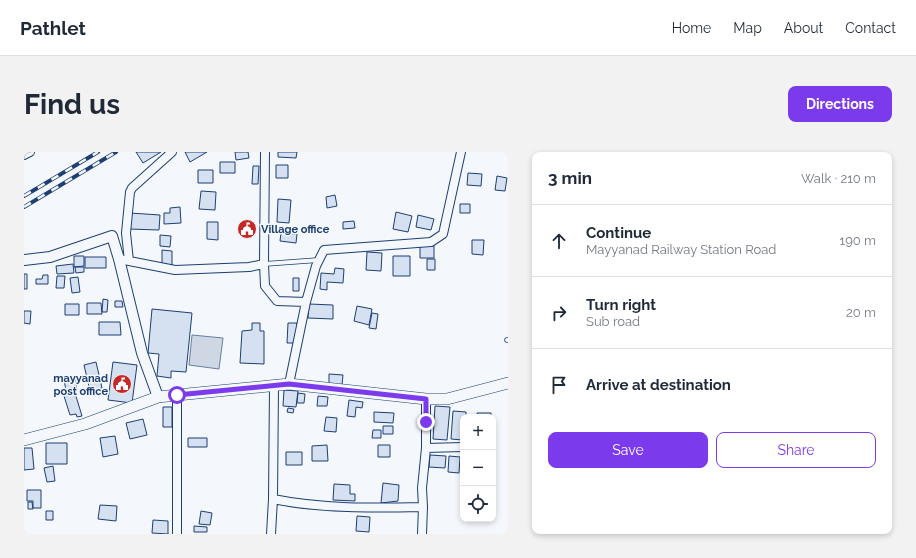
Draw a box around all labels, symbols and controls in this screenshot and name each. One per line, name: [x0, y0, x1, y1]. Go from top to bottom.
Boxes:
text: Pathlet: [20, 17, 86, 39]
text: Home: [672, 20, 711, 36]
text: Map: [733, 20, 762, 36]
text: About: [784, 20, 823, 36]
text: Contact: [845, 20, 896, 36]
button: Directions: [788, 86, 892, 122]
text: Find us: [24, 88, 120, 121]
text: 3 min: [548, 168, 592, 188]
text: Walk · 210 m: [801, 171, 876, 186]
public building icon: Village office: [236, 218, 258, 240]
place label: Village office: [261, 223, 330, 236]
text: Continue: [586, 224, 651, 242]
icon: ahead: [548, 230, 570, 252]
text: 190 m: [840, 233, 876, 248]
text: Mayyanad Railway Station Road: [586, 242, 776, 257]
text: Turn right: [586, 296, 656, 314]
icon: right: [548, 302, 570, 324]
text: 20 m: [846, 305, 876, 320]
text: Sub road: [586, 314, 640, 329]
place label: mayyanad post office: [53, 372, 108, 398]
public building icon: mayyanad post office: [111, 373, 133, 395]
icon: arrive: [548, 374, 570, 396]
text: Arrive at destination: [586, 376, 731, 394]
route start: [168, 386, 186, 404]
route end: [417, 413, 435, 431]
map controls: [460, 414, 496, 522]
button: +: [460, 414, 496, 450]
button: Save: [548, 432, 708, 468]
button: Share: [716, 432, 876, 468]
button: −: [460, 450, 496, 486]
button: locate: [460, 486, 496, 522]

